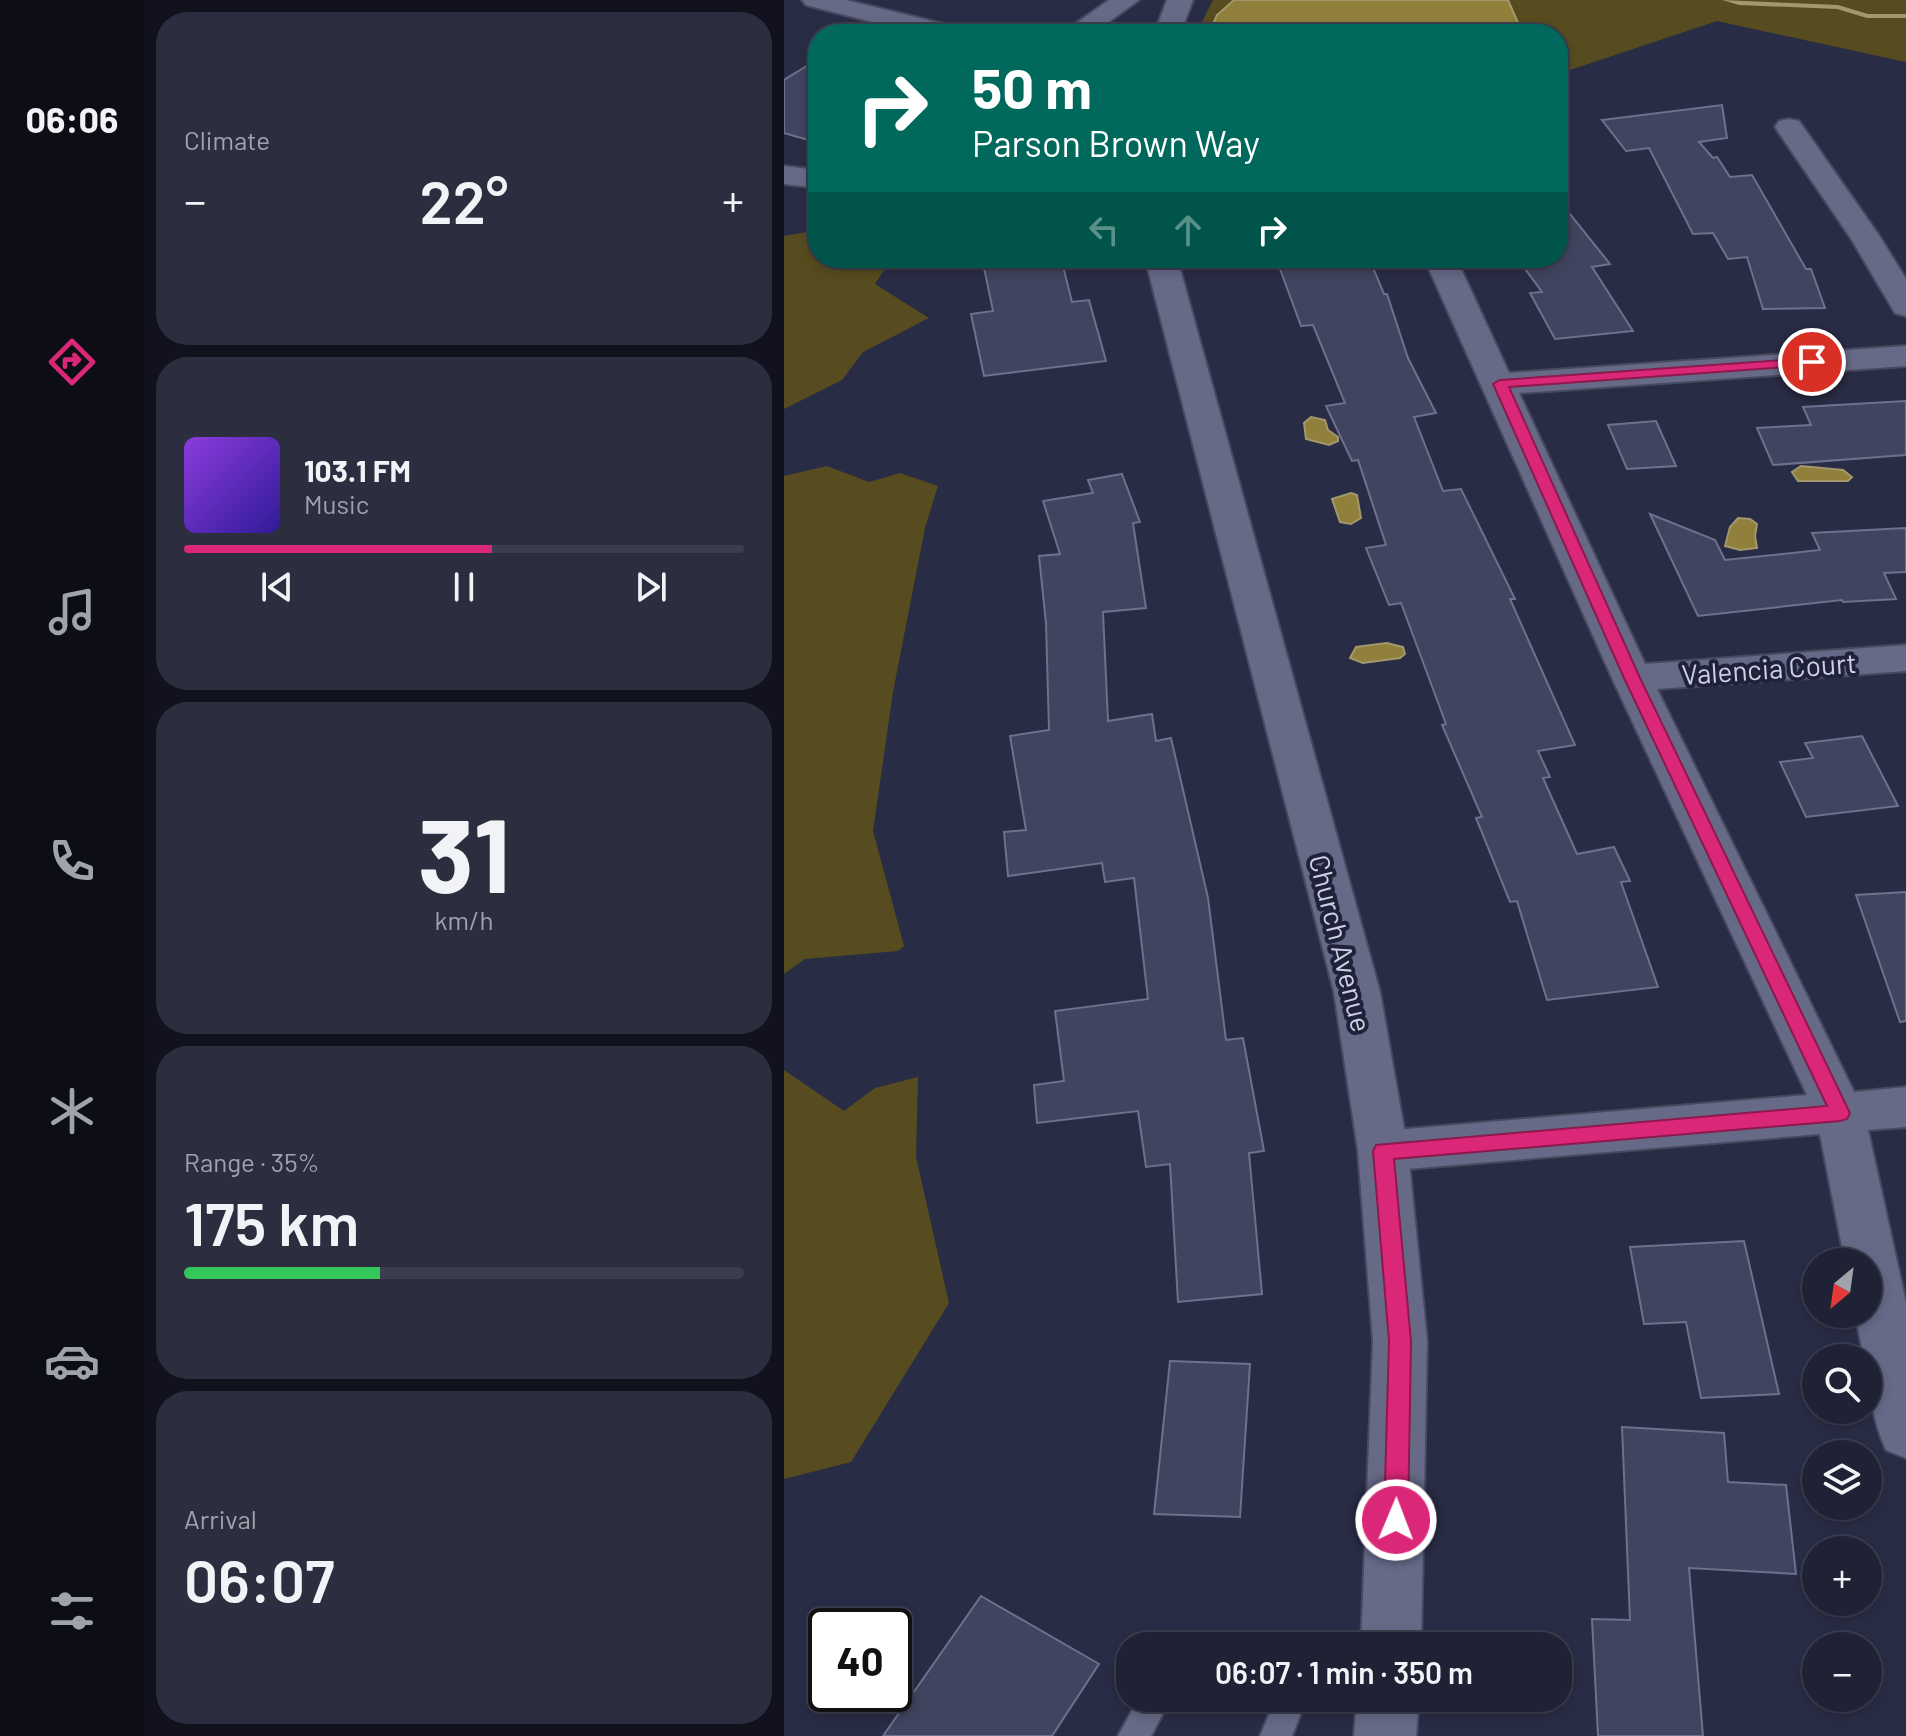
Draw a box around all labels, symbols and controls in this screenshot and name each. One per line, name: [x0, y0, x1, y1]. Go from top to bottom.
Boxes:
text: 50 m: [972, 53, 1092, 120]
icon: right: [840, 56, 944, 160]
text: 06:06: [26, 97, 118, 140]
text: Parson Brown Way: [972, 121, 1260, 164]
text: Climate: [184, 124, 270, 155]
text: 22°: [420, 164, 508, 236]
text: −: [184, 173, 206, 226]
text: +: [722, 173, 744, 226]
icon: left: [1082, 208, 1126, 252]
icon: ahead: [1166, 208, 1210, 252]
icon: right: [1250, 208, 1294, 252]
pin: [1778, 328, 1846, 396]
icon: directions: [44, 334, 100, 390]
icon: arrive: [1790, 340, 1834, 384]
text: 103.1 FM: [304, 452, 411, 488]
text: Music: [304, 488, 369, 519]
icon: previous: [255, 565, 299, 609]
icon: pause: [442, 565, 486, 609]
icon: next: [629, 565, 673, 609]
icon: music: [44, 584, 100, 640]
street label: Valencia Court: [1680, 645, 1858, 691]
text: 31: [418, 789, 510, 914]
icon: phone: [44, 833, 100, 889]
street label: Church Avenue: [1303, 851, 1379, 1035]
text: km/h: [435, 904, 493, 935]
icon: climate: [44, 1083, 100, 1139]
text: Range · 35%: [184, 1146, 320, 1177]
text: 175 km: [184, 1186, 359, 1258]
north arrow: [1802, 1248, 1882, 1328]
map controls: [1802, 1248, 1882, 1712]
icon: car: [44, 1333, 100, 1389]
button: search: [1802, 1344, 1882, 1424]
button: layers: [1802, 1440, 1882, 1520]
position arrow: [1354, 1478, 1438, 1562]
text: Arrival: [184, 1503, 257, 1534]
button: +: [1802, 1536, 1882, 1616]
text: 06:07: [184, 1543, 334, 1615]
icon: filters: [44, 1583, 100, 1639]
speed limit sign: 40: [808, 1608, 912, 1712]
button: −: [1802, 1632, 1882, 1712]
text: 06:07 · 1 min · 350 m: [1215, 1654, 1473, 1690]

